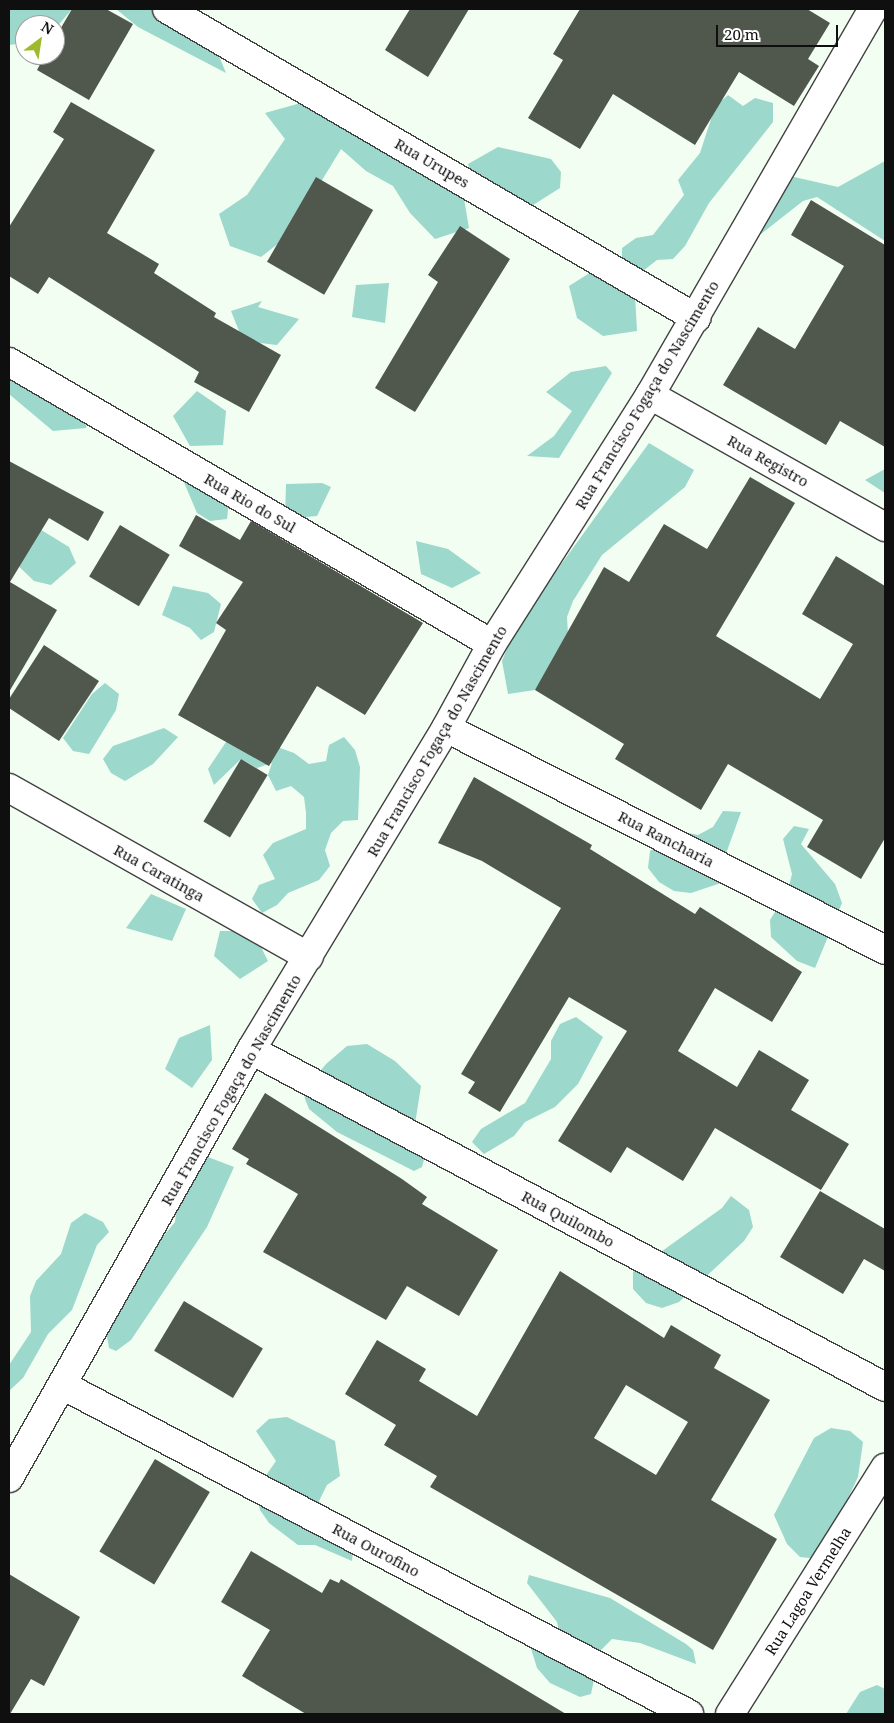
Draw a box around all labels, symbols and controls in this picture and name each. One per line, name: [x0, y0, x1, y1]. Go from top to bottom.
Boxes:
north arrow: [15, 15, 65, 65]
scale bar: [719, 15, 842, 47]
text: N: [38, 17, 57, 39]
text: 20 m: [724, 24, 759, 44]
street label: Rua Urupes: [392, 134, 472, 192]
street label: Rua Francisco Fogaça do Nascimento: [571, 277, 723, 513]
street label: Rua Registro: [724, 431, 812, 491]
street label: Rua Rio do Sul: [201, 469, 299, 537]
street label: Rua Francisco Fogaça do Nascimento: [363, 622, 511, 860]
street label: Rua Rancharia: [615, 807, 717, 871]
street label: Rua Caratinga: [111, 841, 207, 905]
street label: Rua Francisco Fogaça do Nascimento: [157, 971, 305, 1209]
street label: Rua Quilombo: [519, 1187, 617, 1251]
street label: Rua Ourofino: [329, 1519, 423, 1581]
street label: Rua Lagoa Vermelha: [761, 1524, 855, 1658]

